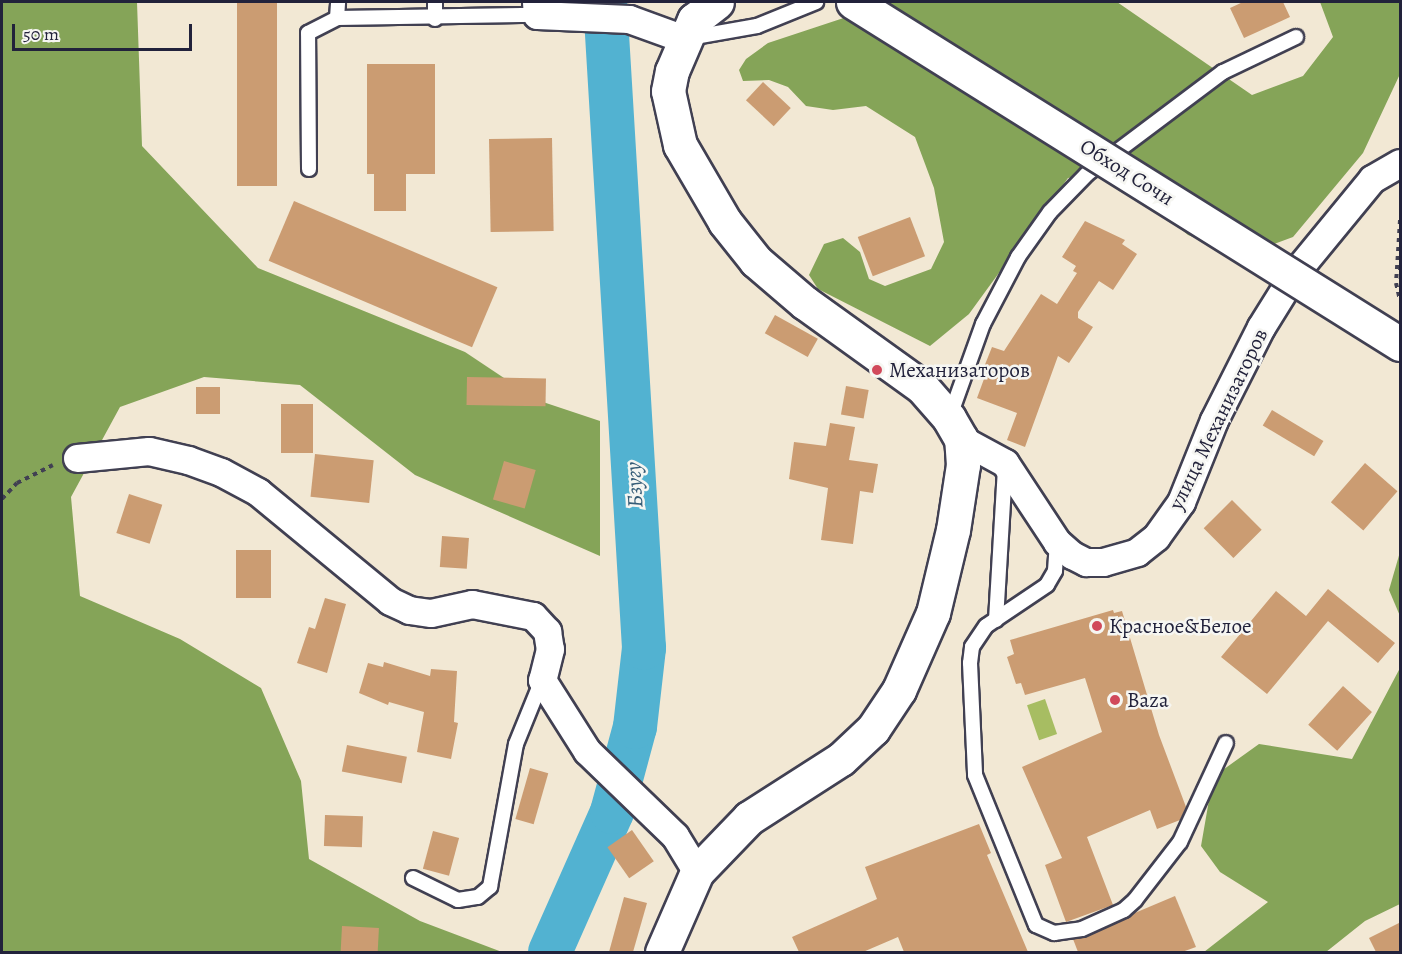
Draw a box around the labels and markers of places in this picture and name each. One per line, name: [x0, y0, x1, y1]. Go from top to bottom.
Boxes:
place label: Механизаторов: [889, 357, 1030, 383]
marker: Механизаторов: [870, 363, 884, 377]
place label: Красное&Белое: [1109, 613, 1252, 639]
marker: Красное&Белое: [1090, 619, 1104, 633]
place label: Baza: [1127, 687, 1169, 713]
marker: Baza: [1108, 693, 1122, 707]

